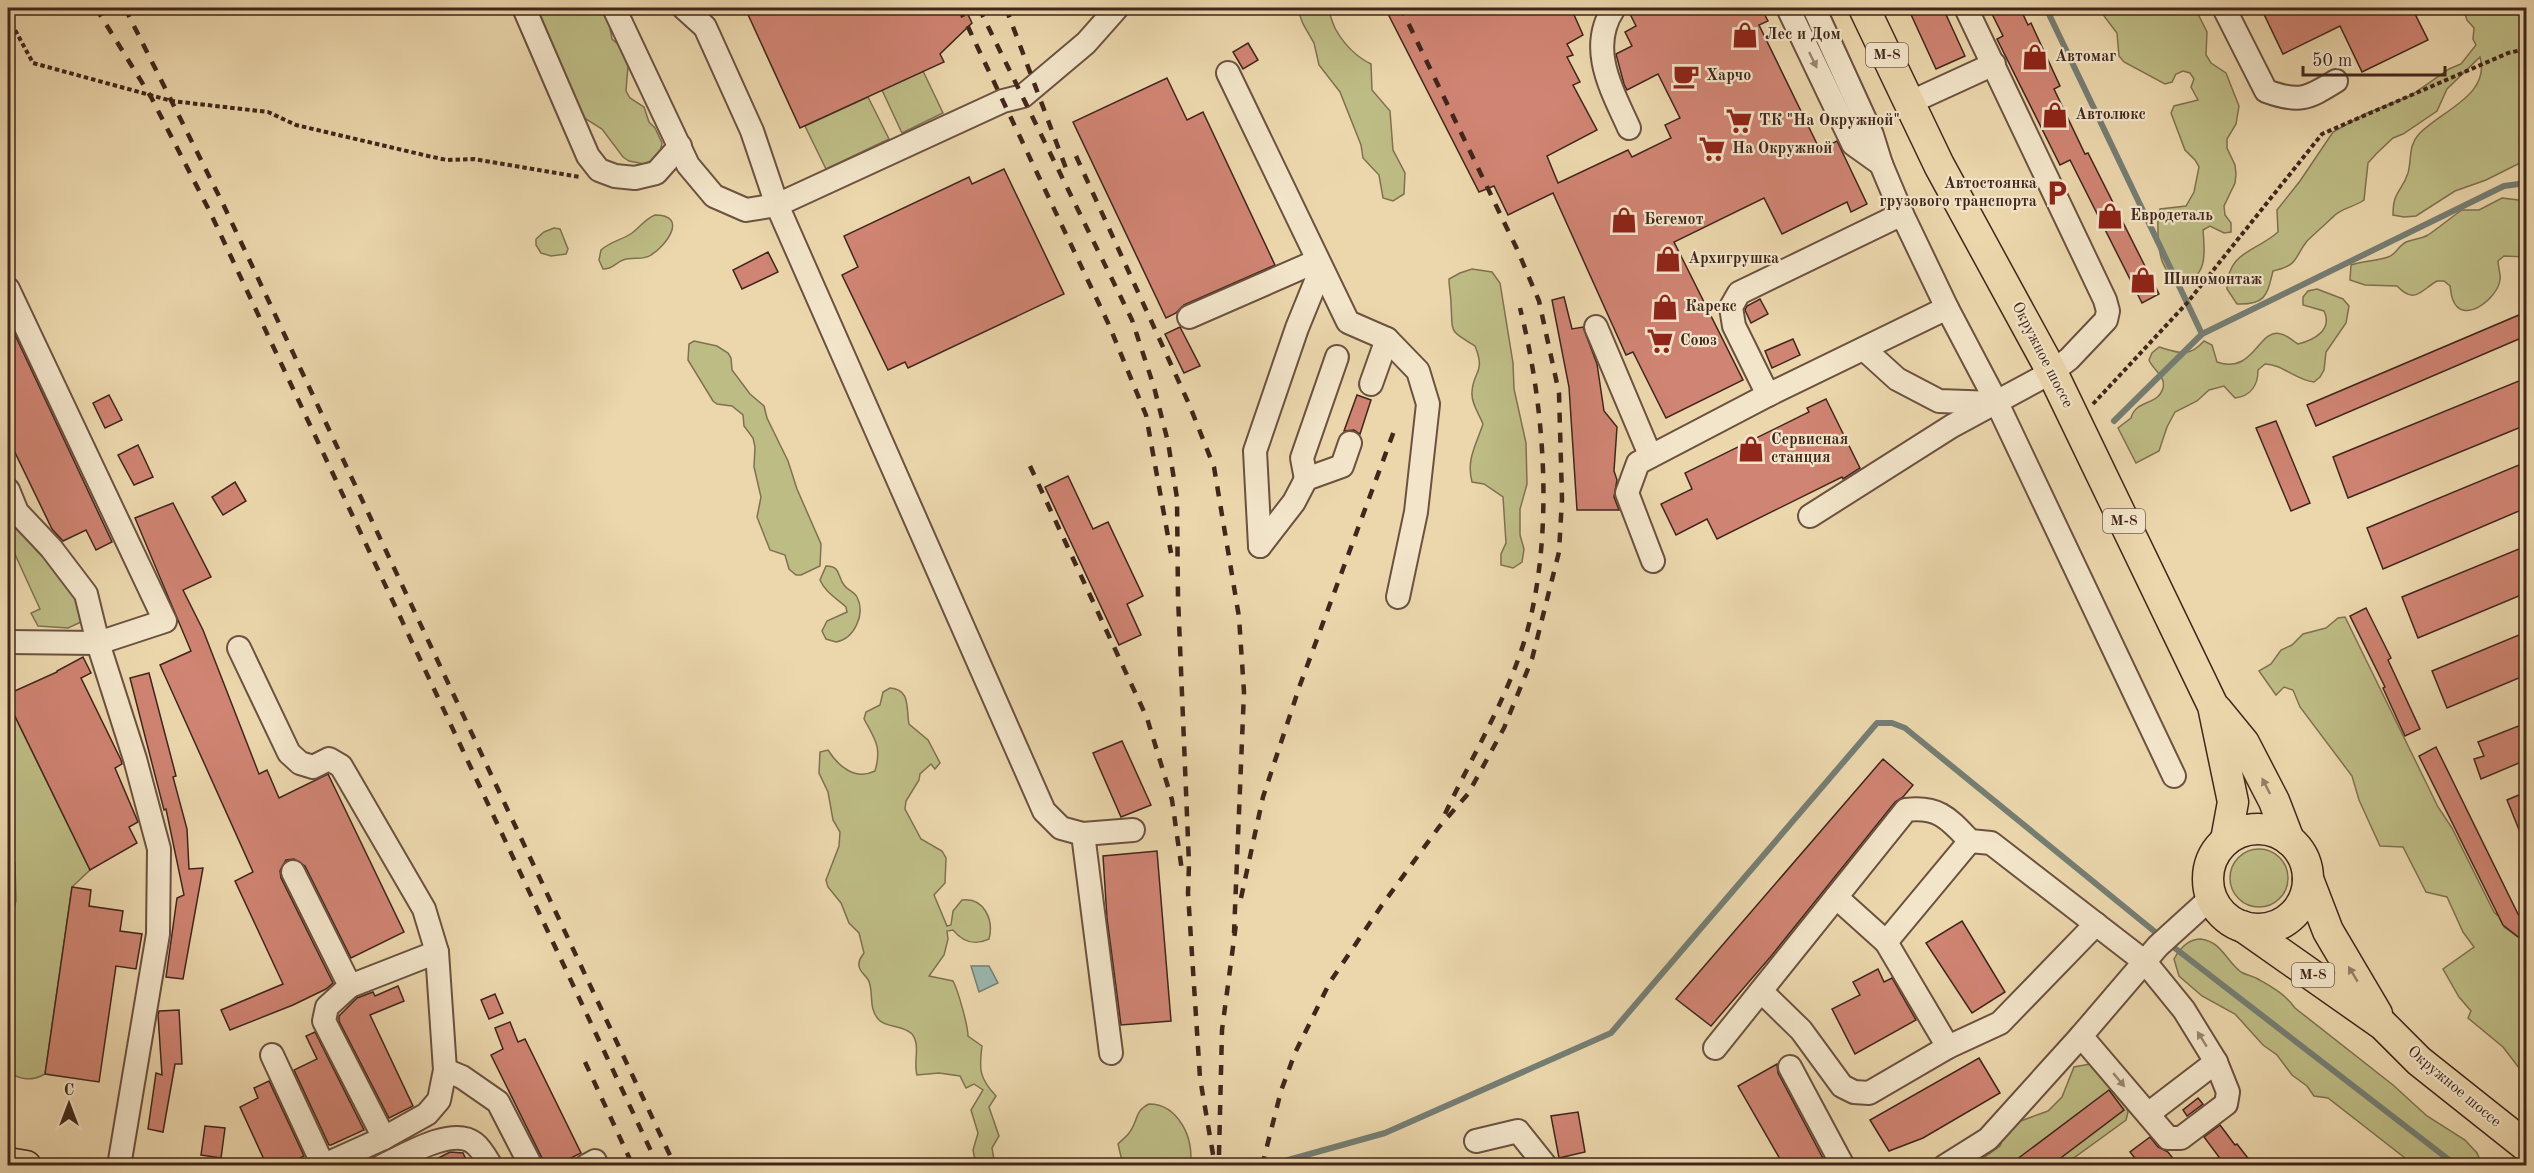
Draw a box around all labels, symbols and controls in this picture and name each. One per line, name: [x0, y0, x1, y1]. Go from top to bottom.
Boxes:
shop icon: Лес и Дом: [1730, 20, 1760, 50]
place label: Лес и Дом: [1765, 27, 1841, 43]
scale bar: [2303, 39, 2446, 77]
shop icon: Автомаг: [2020, 42, 2050, 72]
road number: М-8: [1866, 43, 1908, 67]
place label: Автомаг: [2055, 49, 2116, 65]
one-way arrow: [1808, 52, 1817, 69]
text: 50 m: [2312, 52, 2352, 70]
cafe icon: Харчо: [1671, 61, 1701, 91]
place label: Харчо: [1706, 68, 1751, 84]
shop icon: Автолюкс: [2040, 100, 2070, 130]
supermarket icon: ТК "На Окружной": [1724, 106, 1754, 136]
place label: Автолюкс: [2075, 107, 2146, 123]
place label: ТК "На Окружной": [1759, 113, 1900, 129]
supermarket icon: На Окружной: [1697, 134, 1727, 164]
place label: На Окружной: [1732, 141, 1832, 157]
place label: Автостоянка грузового транспорта: [1880, 176, 2037, 210]
parking icon: Автостоянка грузового транспорта: [2042, 178, 2072, 208]
shop icon: Евродеталь: [2095, 201, 2125, 231]
shop icon: Бегемот: [1609, 205, 1639, 235]
place label: Евродеталь: [2130, 208, 2213, 224]
place label: Бегемот: [1644, 212, 1704, 228]
shop icon: Архигрушка: [1653, 244, 1683, 274]
place label: Архигрушка: [1688, 251, 1779, 267]
shop icon: Шиномонтаж: [2128, 265, 2158, 295]
place label: Шиномонтаж: [2163, 272, 2263, 288]
shop icon: Карекс: [1650, 292, 1680, 322]
place label: Карекс: [1685, 299, 1737, 315]
street label: Окружное шоссе: [2008, 299, 2076, 411]
supermarket icon: Союз: [1645, 326, 1675, 356]
place label: Союз: [1680, 333, 1717, 349]
place label: Сервисная станция: [1771, 432, 1848, 466]
shop icon: Сервисная станция: [1736, 434, 1766, 464]
road number: М-8: [2103, 509, 2145, 533]
one-way arrow: [2262, 777, 2272, 795]
road number: М-8: [2292, 963, 2334, 987]
one-way arrow: [2348, 966, 2359, 982]
one-way arrow: [2196, 1031, 2207, 1047]
street label: Окружное шоссе: [2404, 1043, 2504, 1131]
one-way arrow: [2113, 1072, 2126, 1088]
north arrow: [39, 1074, 99, 1134]
text: С: [64, 1083, 74, 1099]

